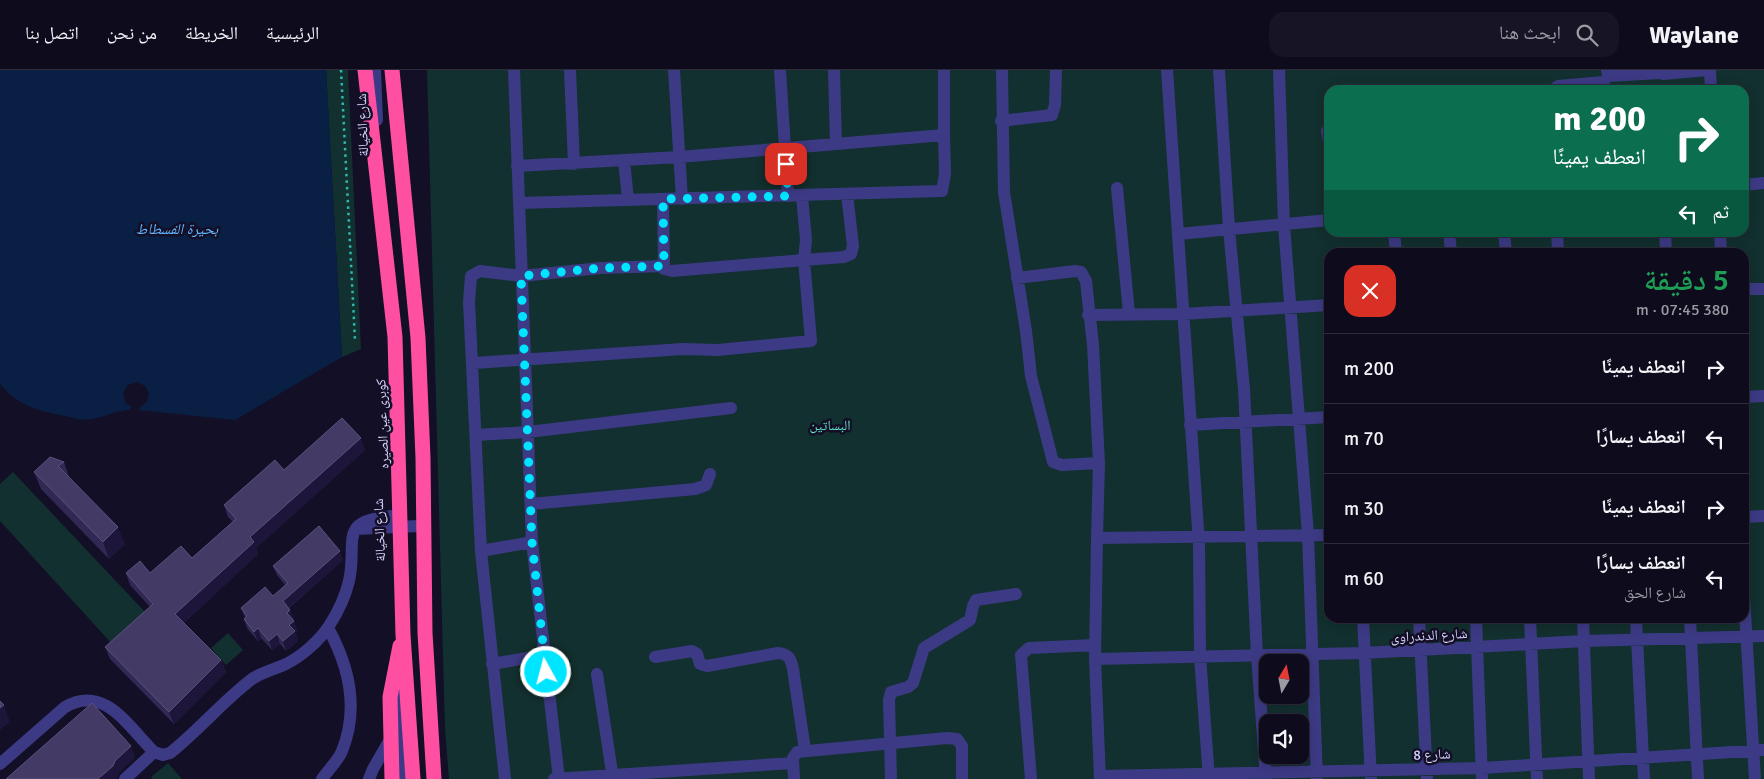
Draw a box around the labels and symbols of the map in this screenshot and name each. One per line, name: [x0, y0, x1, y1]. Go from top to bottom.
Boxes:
street label: شارع الخيالة: [353, 93, 373, 157]
pin: [765, 143, 807, 185]
water label: بحيرة الفسطاط: [136, 220, 219, 238]
street label: كوبرى عين الصيره: [372, 378, 393, 470]
park label: البساتين: [809, 417, 851, 434]
street label: شارع الخيالة: [370, 498, 390, 562]
street label: شارع الدندراوى: [1390, 625, 1468, 647]
position arrow: [519, 645, 571, 697]
north arrow: [1259, 654, 1309, 704]
street label: شارع 8: [1413, 745, 1451, 765]

